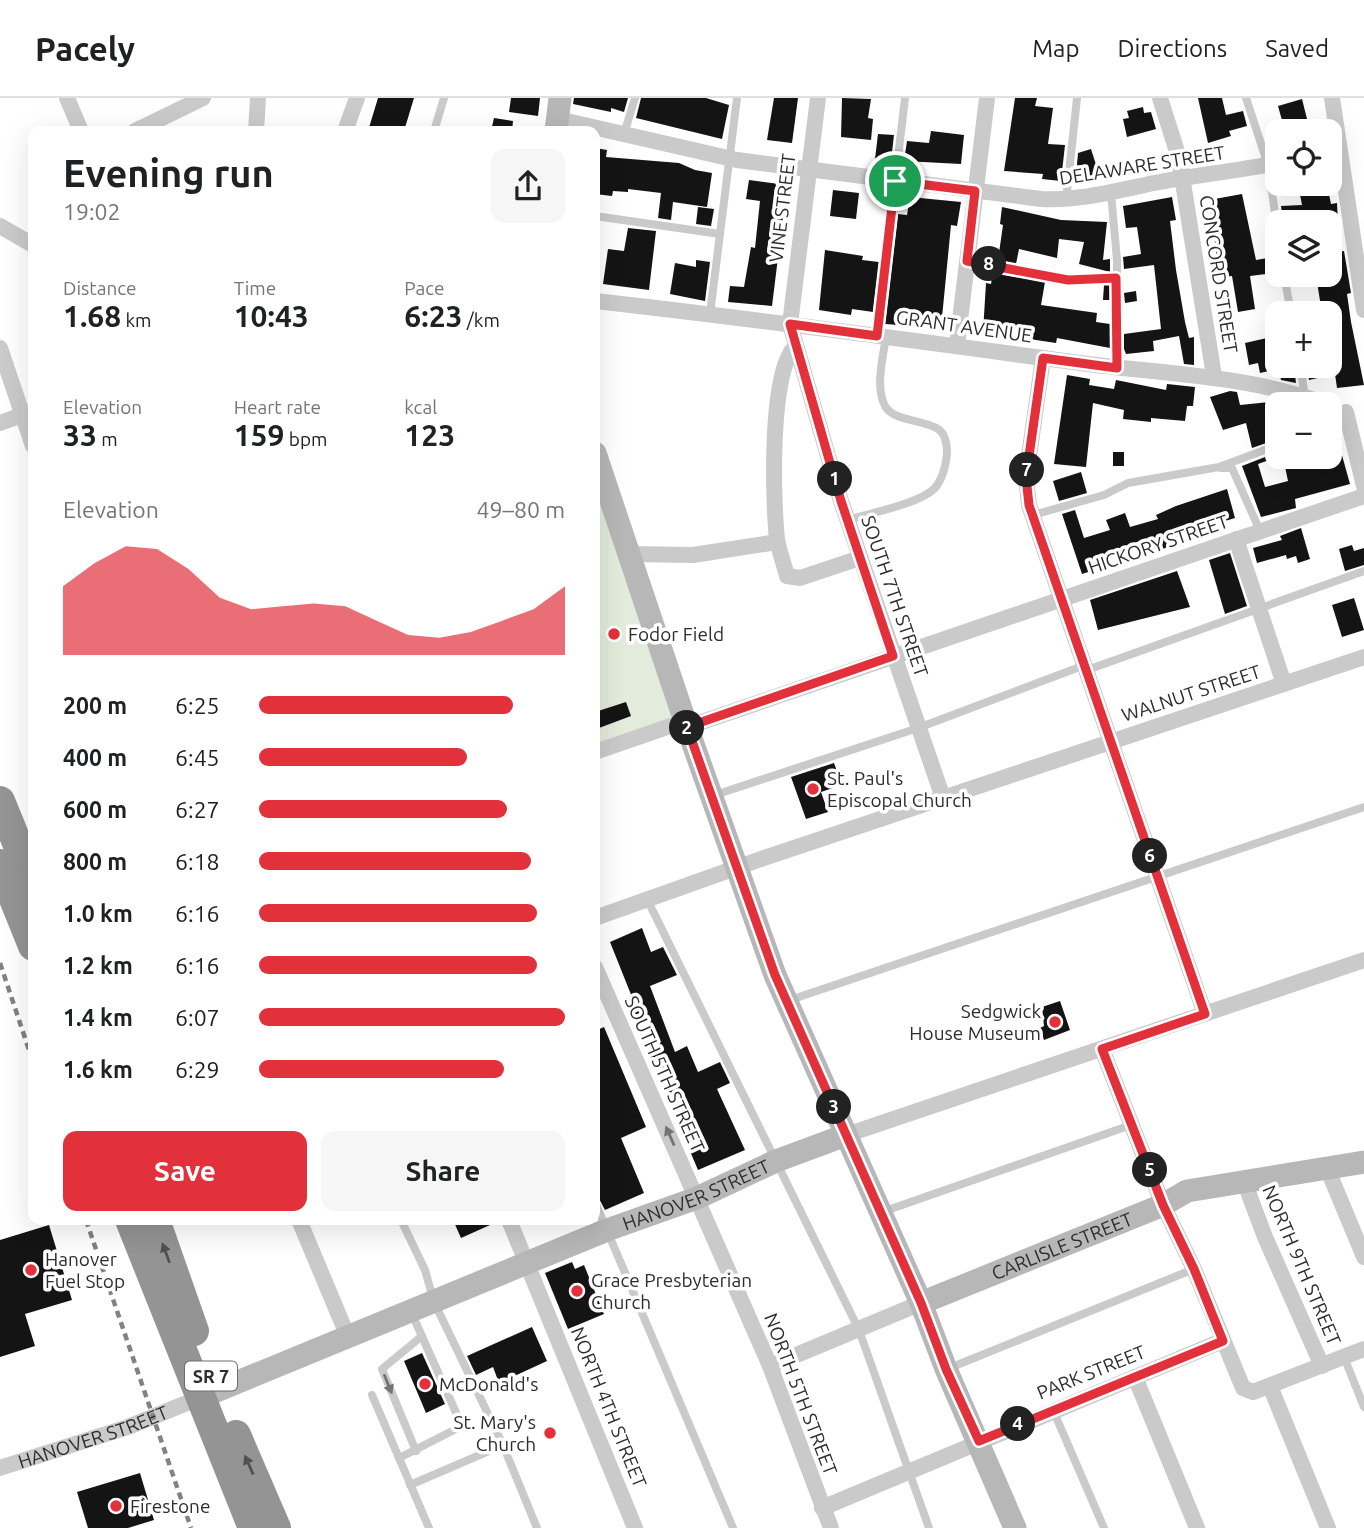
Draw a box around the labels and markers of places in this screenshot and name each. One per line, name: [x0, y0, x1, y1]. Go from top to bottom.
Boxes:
pin: [865, 151, 925, 211]
pin: 8: [972, 246, 1006, 282]
pin: 7: [1010, 452, 1044, 488]
pin: 1: [818, 462, 852, 496]
place label: Fodor Field: [628, 623, 724, 645]
marker: Fodor Field: [606, 626, 622, 642]
pin: 2: [670, 710, 704, 746]
place label: St. Paul's Episcopal Church: [827, 767, 972, 811]
marker: St. Paul's Episcopal Church: [805, 781, 821, 797]
pin: 6: [1132, 838, 1168, 874]
place label: Sedgwick House Museum: [909, 1000, 1041, 1044]
marker: Sedgwick House Museum: [1047, 1014, 1063, 1030]
pin: 3: [816, 1090, 852, 1124]
pin: 5: [1132, 1152, 1168, 1188]
place label: Hanover Fuel Stop: [45, 1248, 125, 1292]
marker: Hanover Fuel Stop: [23, 1262, 39, 1278]
place label: Grace Presbyterian Church: [591, 1269, 752, 1313]
marker: Grace Presbyterian Church: [569, 1283, 585, 1299]
place label: McDonald's: [439, 1373, 538, 1395]
marker: McDonald's: [417, 1376, 433, 1392]
pin: 4: [1000, 1406, 1036, 1442]
place label: St. Mary's Church: [453, 1411, 536, 1455]
marker: St. Mary's Church: [542, 1425, 558, 1441]
place label: Firestone: [130, 1495, 210, 1517]
marker: Firestone: [108, 1498, 124, 1514]

